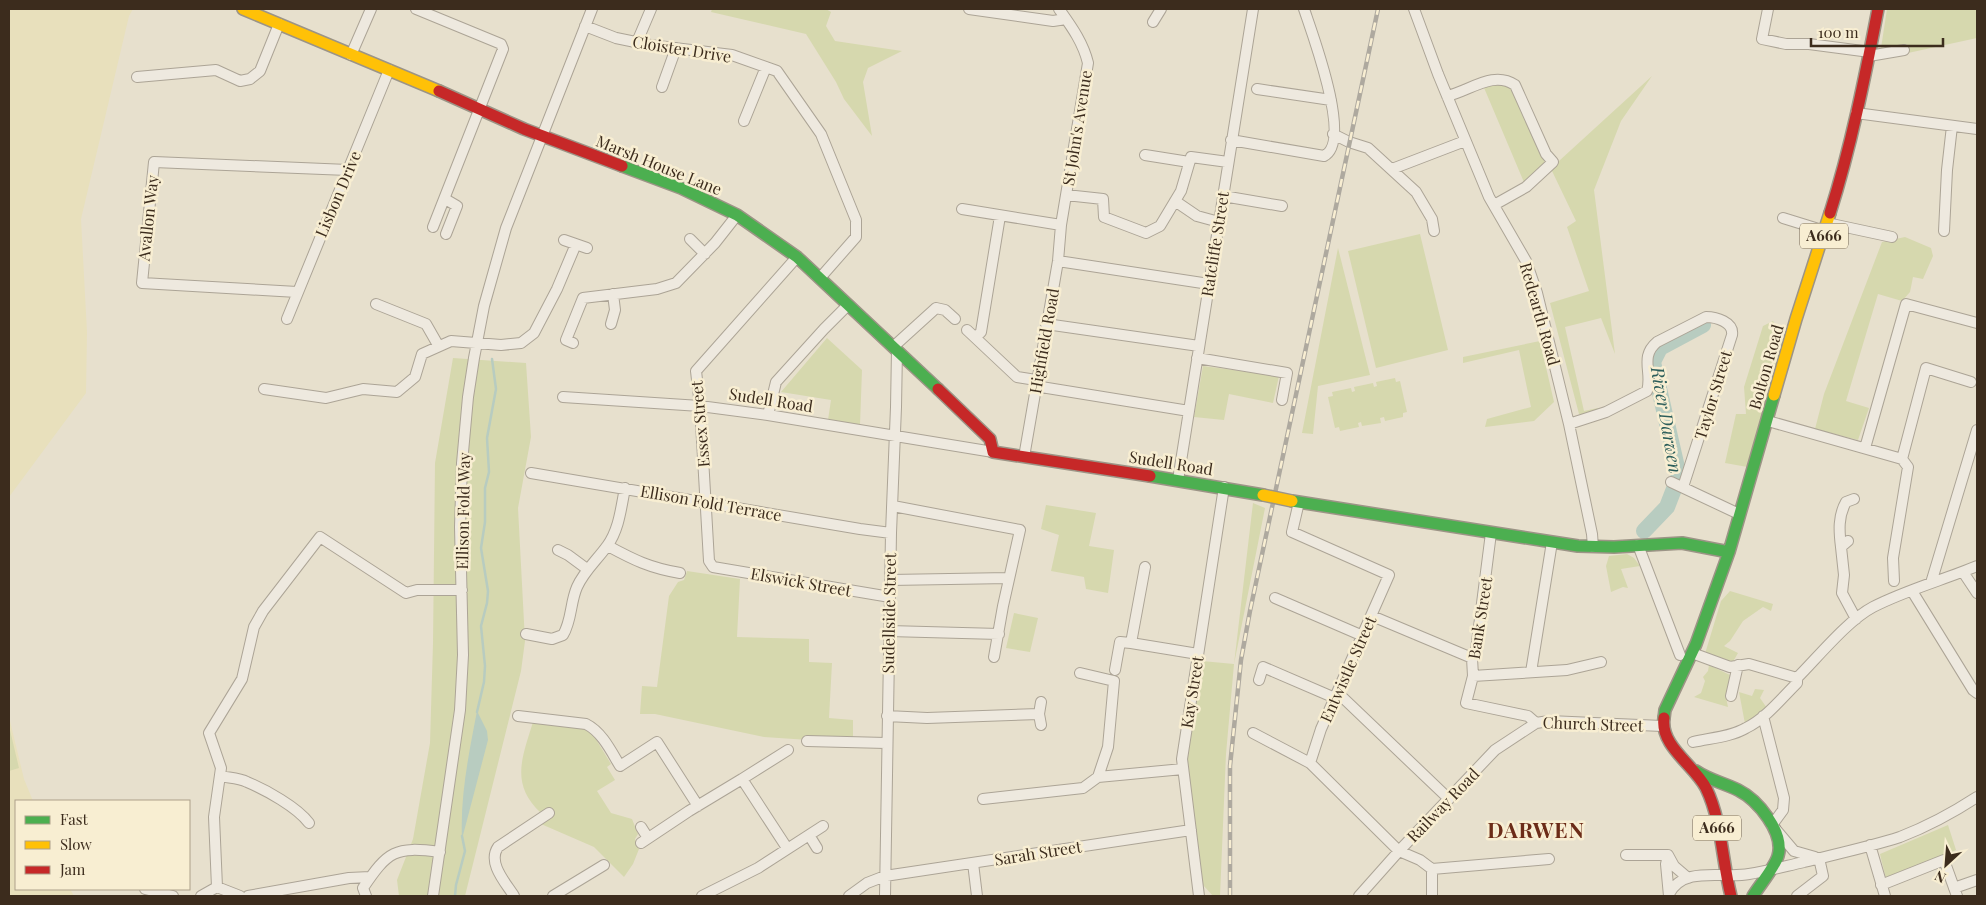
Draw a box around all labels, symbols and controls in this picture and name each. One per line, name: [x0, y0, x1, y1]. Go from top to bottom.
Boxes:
scale bar: [1811, 15, 1944, 47]
text: 100 m: [1818, 22, 1859, 42]
street label: Cloister Drive: [631, 30, 733, 67]
street label: St John's Avenue: [1057, 69, 1096, 187]
street label: Marsh House Lane: [593, 130, 725, 199]
street label: Lisbon Drive: [310, 147, 365, 240]
street label: Avallon Way: [132, 174, 162, 263]
street label: Ratcliffe Street: [1196, 189, 1233, 298]
road number: A666: [1800, 224, 1848, 248]
street label: Redearth Road: [1516, 260, 1565, 368]
street label: Highfield Road: [1024, 287, 1063, 395]
street label: Bolton Road: [1743, 322, 1788, 412]
street label: Taylor Street: [1689, 347, 1736, 442]
water label: River Darwen: [1646, 364, 1688, 475]
street label: Essex Street: [685, 379, 714, 468]
street label: Sudell Road: [728, 382, 815, 417]
street label: Sudell Road: [1128, 445, 1215, 480]
street label: Ellison Fold Way: [451, 452, 474, 570]
street label: Ellison Fold Terrace: [639, 480, 783, 525]
street label: Sudellside Street: [877, 552, 900, 673]
street label: Elswick Street: [749, 562, 853, 601]
street label: Bank Street: [1463, 575, 1496, 661]
street label: Entwistle Street: [1315, 612, 1381, 725]
street label: Kay Street: [1175, 654, 1208, 730]
street label: Church Street: [1542, 711, 1644, 736]
street label: Railway Road: [1402, 763, 1483, 846]
legend: [15, 800, 190, 890]
text: Fast: [60, 809, 89, 829]
district label: DARWEN: [1487, 815, 1585, 843]
road number: A666: [1693, 816, 1741, 840]
text: Slow: [60, 834, 92, 854]
street label: Sarah Street: [993, 835, 1083, 870]
north arrow: [1921, 840, 1971, 890]
text: Jam: [59, 859, 86, 879]
text: N: [1931, 866, 1949, 888]

